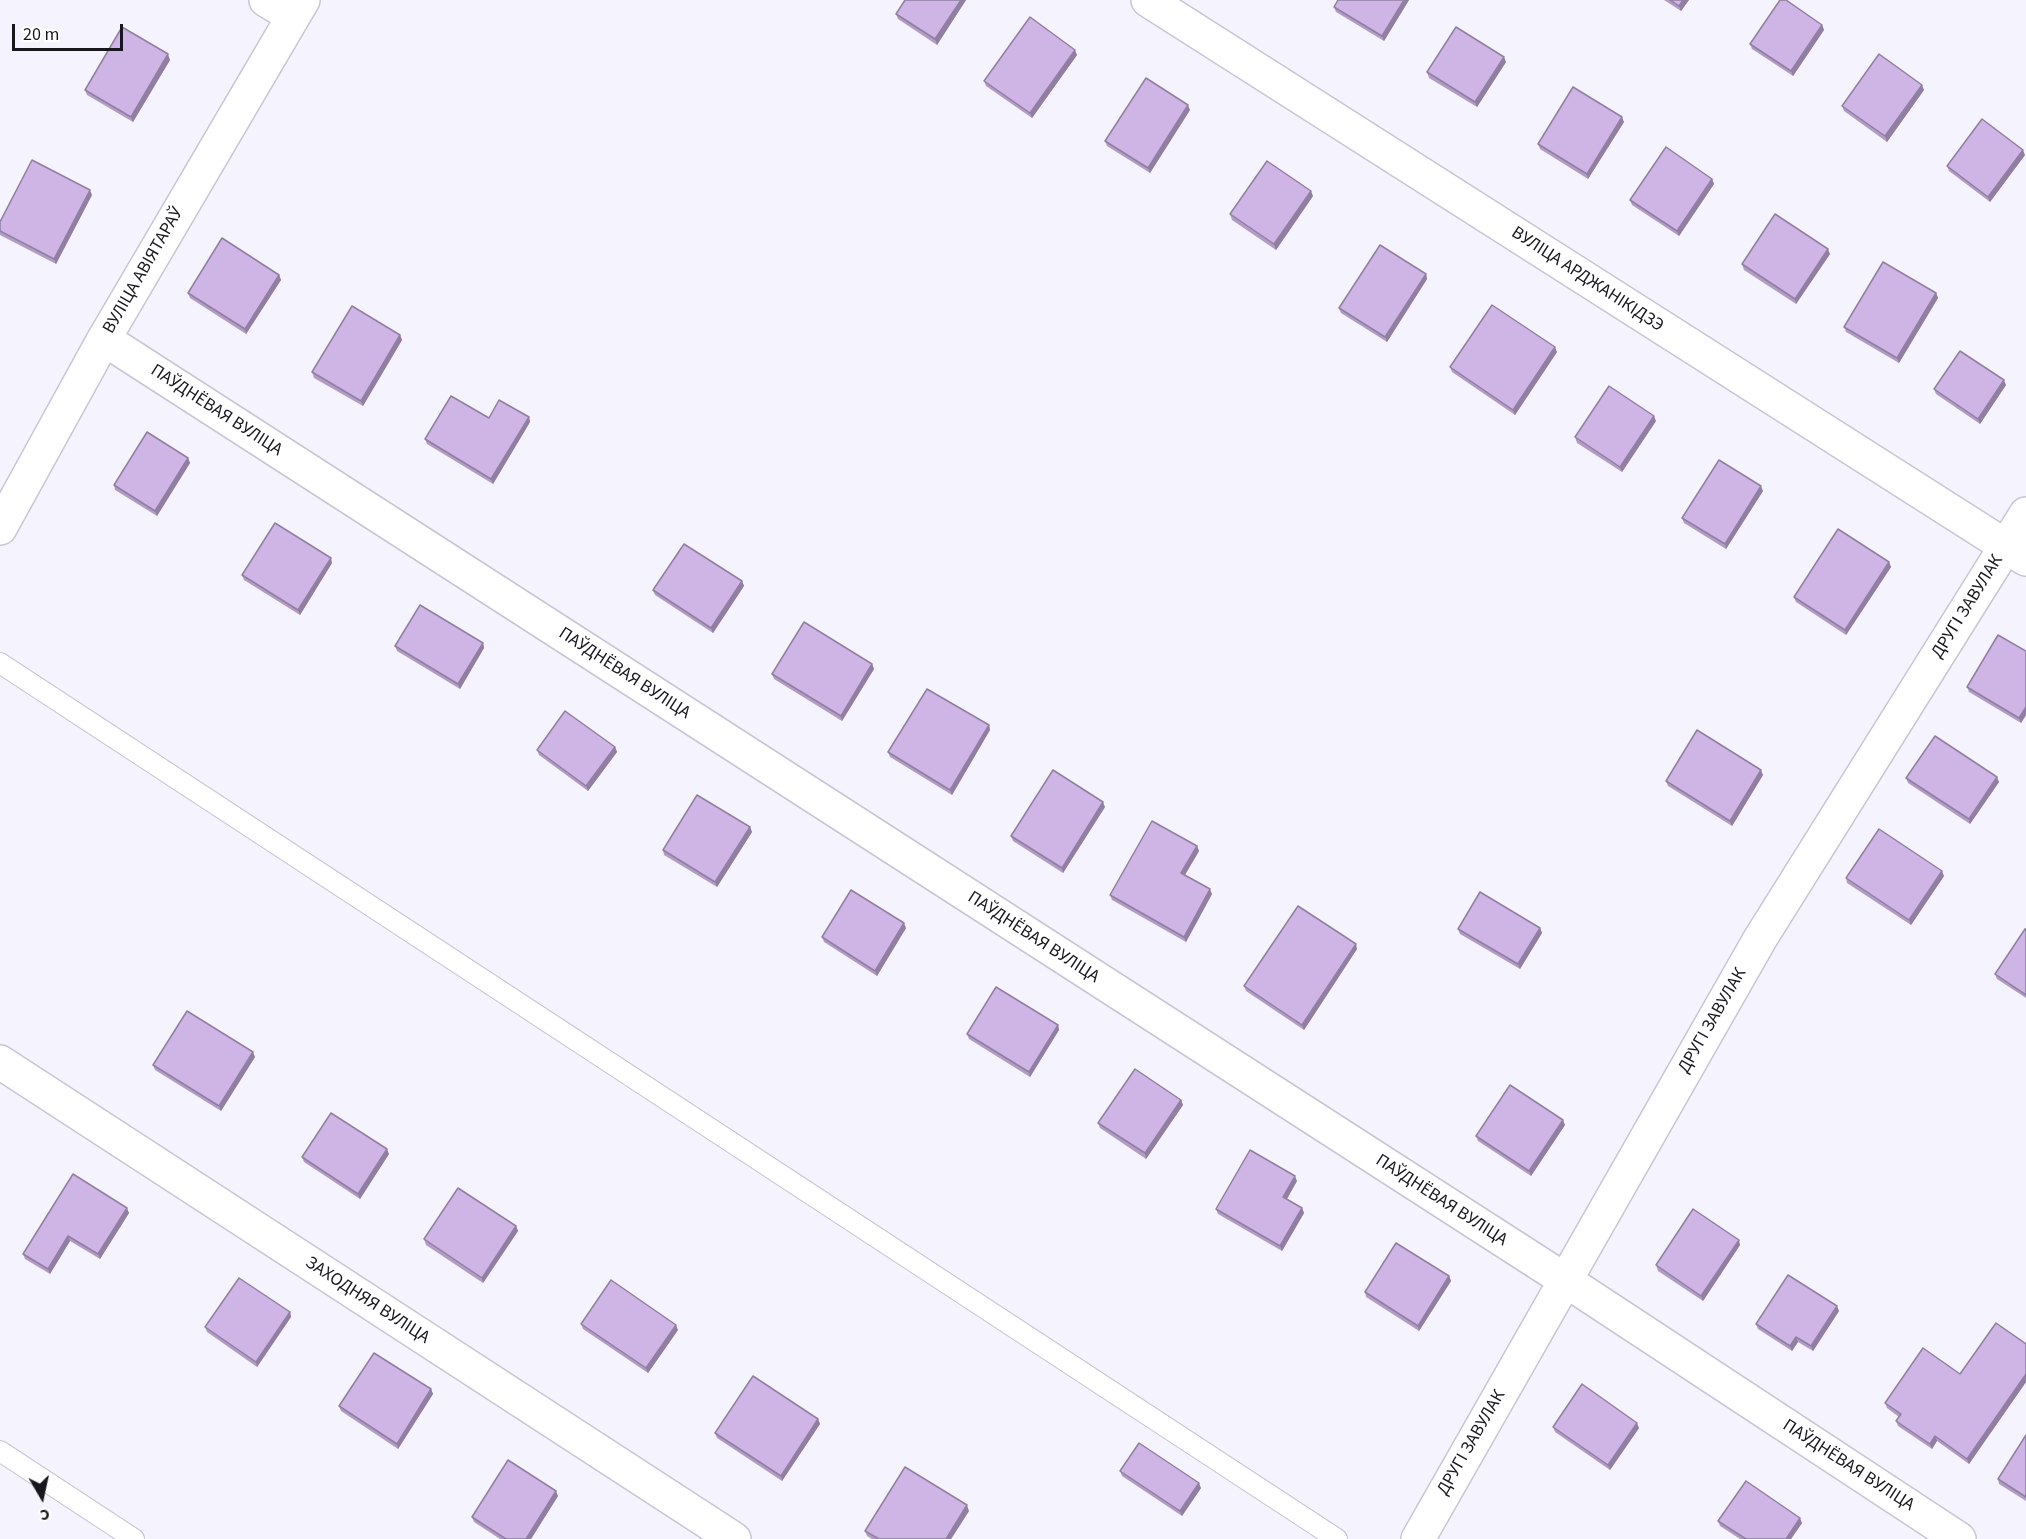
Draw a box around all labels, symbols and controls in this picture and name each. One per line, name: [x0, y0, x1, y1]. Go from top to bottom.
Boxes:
scale bar: [15, 12, 126, 50]
text: 20 m: [23, 22, 59, 47]
street label: ВУЛІЦА АВІЯТАРАЎ: [99, 204, 189, 338]
street label: ВУЛІЦА АРДЖАНІКІДЗЭ: [1507, 223, 1667, 337]
street label: ПАЎДНЁВАЯ ВУЛІЦА: [146, 360, 286, 462]
street label: ДРУГІ ЗАВУЛАК: [1928, 551, 2008, 663]
street label: ПАЎДНЁВАЯ ВУЛІЦА: [554, 623, 694, 725]
street label: ПАЎДНЁВАЯ ВУЛІЦА: [963, 887, 1103, 989]
street label: ДРУГІ ЗАВУЛАК: [1674, 965, 1752, 1077]
street label: ПАЎДНЁВАЯ ВУЛІЦА: [1371, 1150, 1511, 1252]
street label: ЗАХОДНЯЯ ВУЛІЦА: [301, 1253, 433, 1349]
street label: ДРУГІ ЗАВУЛАК: [1433, 1387, 1511, 1499]
street label: ПАЎДНЁВАЯ ВУЛІЦА: [1778, 1415, 1918, 1517]
north arrow: [12, 1467, 72, 1527]
text: С: [38, 1503, 51, 1526]

